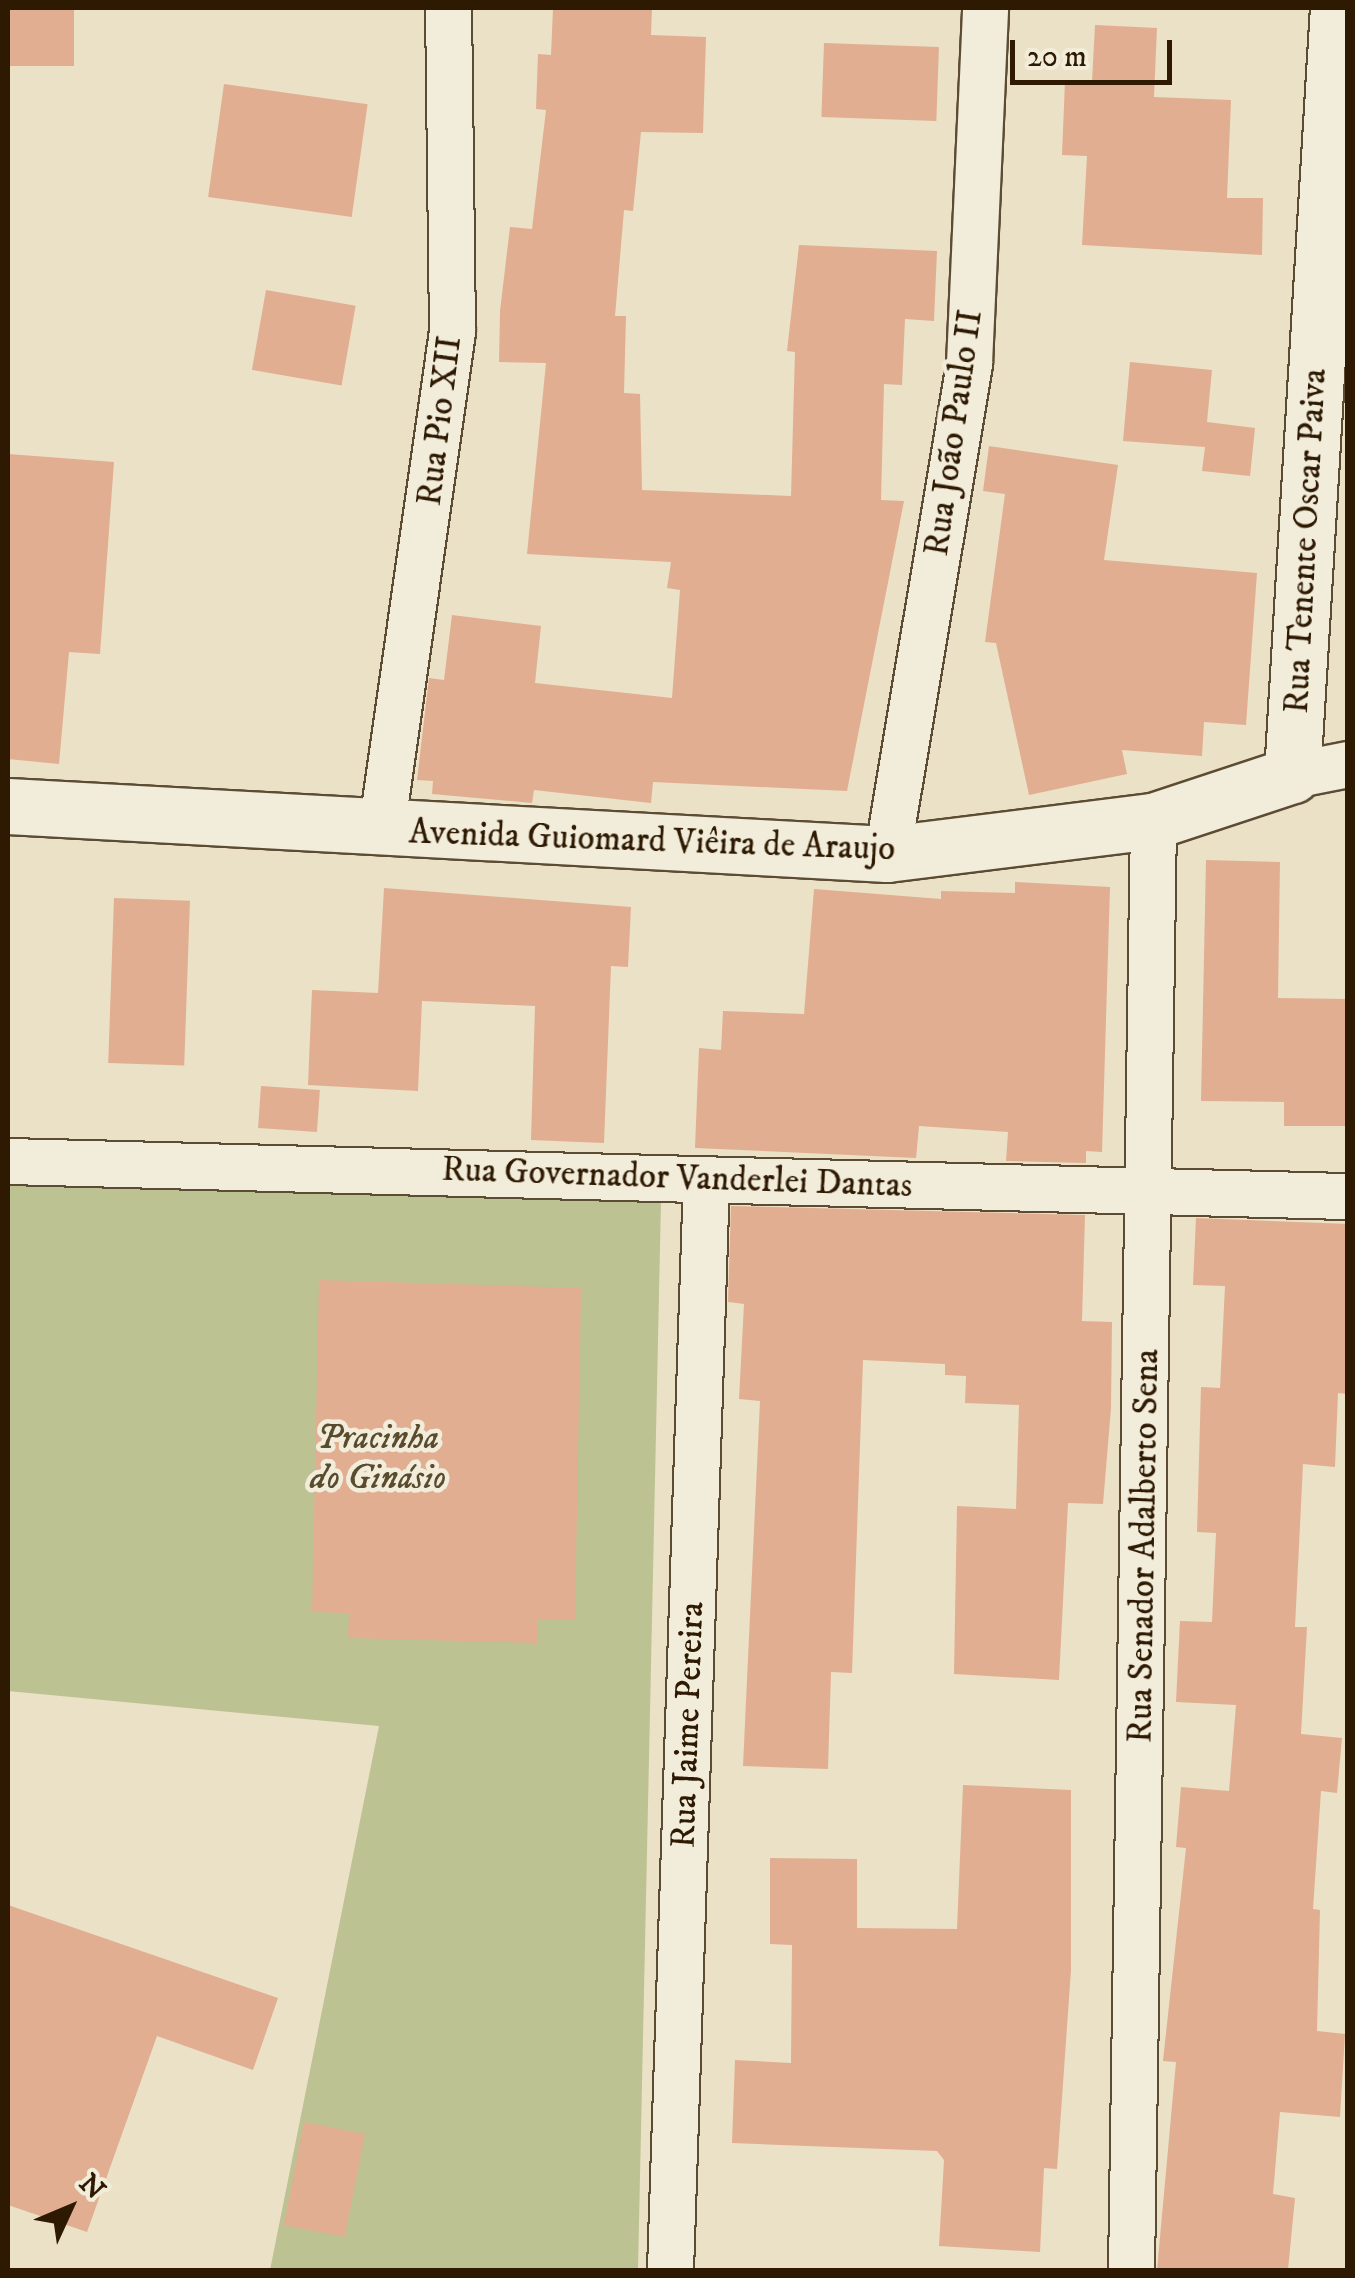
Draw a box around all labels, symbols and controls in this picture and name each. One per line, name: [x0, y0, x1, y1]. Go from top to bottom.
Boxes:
scale bar: [1015, 20, 1178, 82]
text: 20 m: [1027, 39, 1087, 76]
street label: Rua João Paulo II: [916, 307, 992, 559]
street label: Rua Pio XII: [409, 334, 471, 508]
street label: Rua Tenente Oscar Paiva: [1276, 367, 1336, 715]
street label: Avenida Guiomard Viêira de Araujo: [408, 812, 896, 870]
street label: Rua Governador Vanderlei Dantas: [441, 1149, 913, 1207]
street label: Rua Senador Adalberto Sena: [1120, 1349, 1168, 1743]
park label: Pracinha do Ginásio: [310, 1417, 446, 1499]
street label: Rua Jaime Pereira: [663, 1601, 713, 1849]
north arrow: [20, 2158, 120, 2258]
text: N: [71, 2166, 113, 2207]

